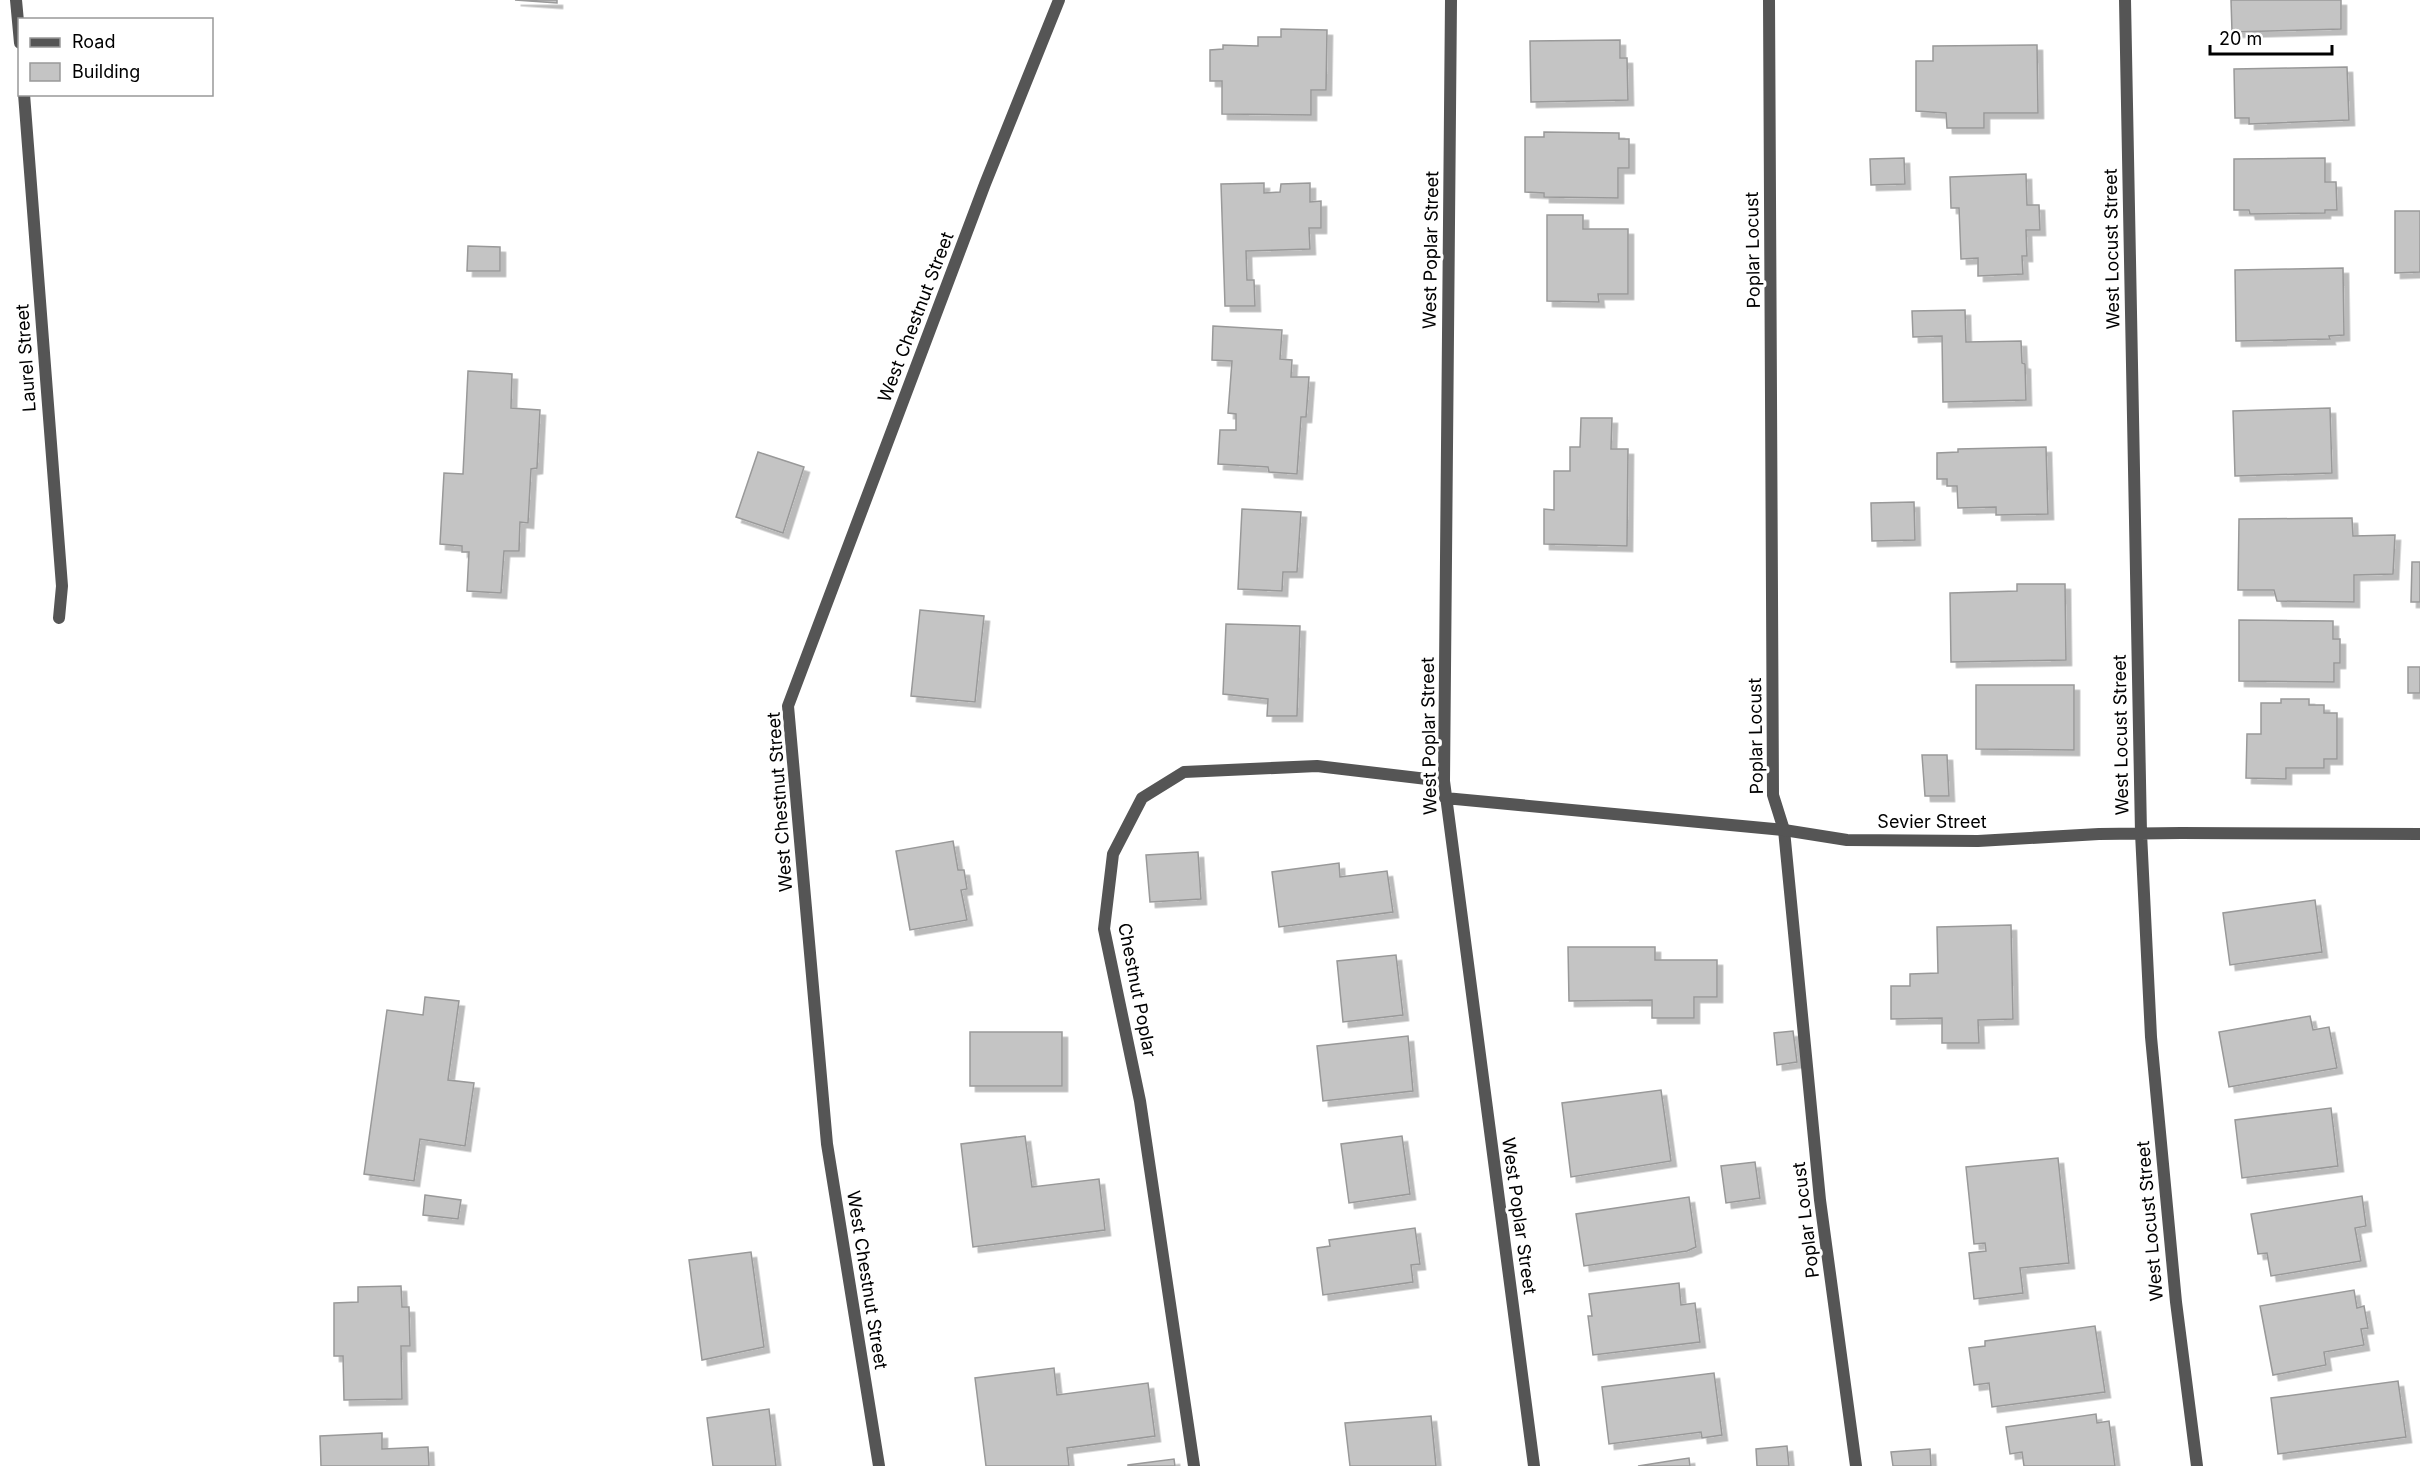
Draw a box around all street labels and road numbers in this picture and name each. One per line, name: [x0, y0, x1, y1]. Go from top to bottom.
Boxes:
street label: West Locust Street: [2100, 168, 2123, 330]
street label: West Poplar Street: [1419, 171, 1442, 329]
street label: Poplar Locust: [1741, 191, 1764, 309]
street label: West Chestnut Street: [873, 229, 958, 405]
street label: Laurel Street: [11, 303, 40, 413]
street label: West Locust Street: [2109, 654, 2132, 816]
street label: West Poplar Street: [1417, 657, 1440, 815]
street label: Poplar Locust: [1744, 677, 1767, 795]
street label: West Chestnut Street: [763, 711, 796, 893]
street label: Sevier Street: [1877, 811, 1987, 832]
street label: Chestnut Poplar: [1114, 921, 1161, 1059]
street label: West Poplar Street: [1498, 1136, 1541, 1296]
street label: West Locust Street: [2132, 1140, 2167, 1302]
street label: Poplar Locust: [1788, 1161, 1823, 1279]
street label: West Chestnut Street: [843, 1189, 892, 1371]

